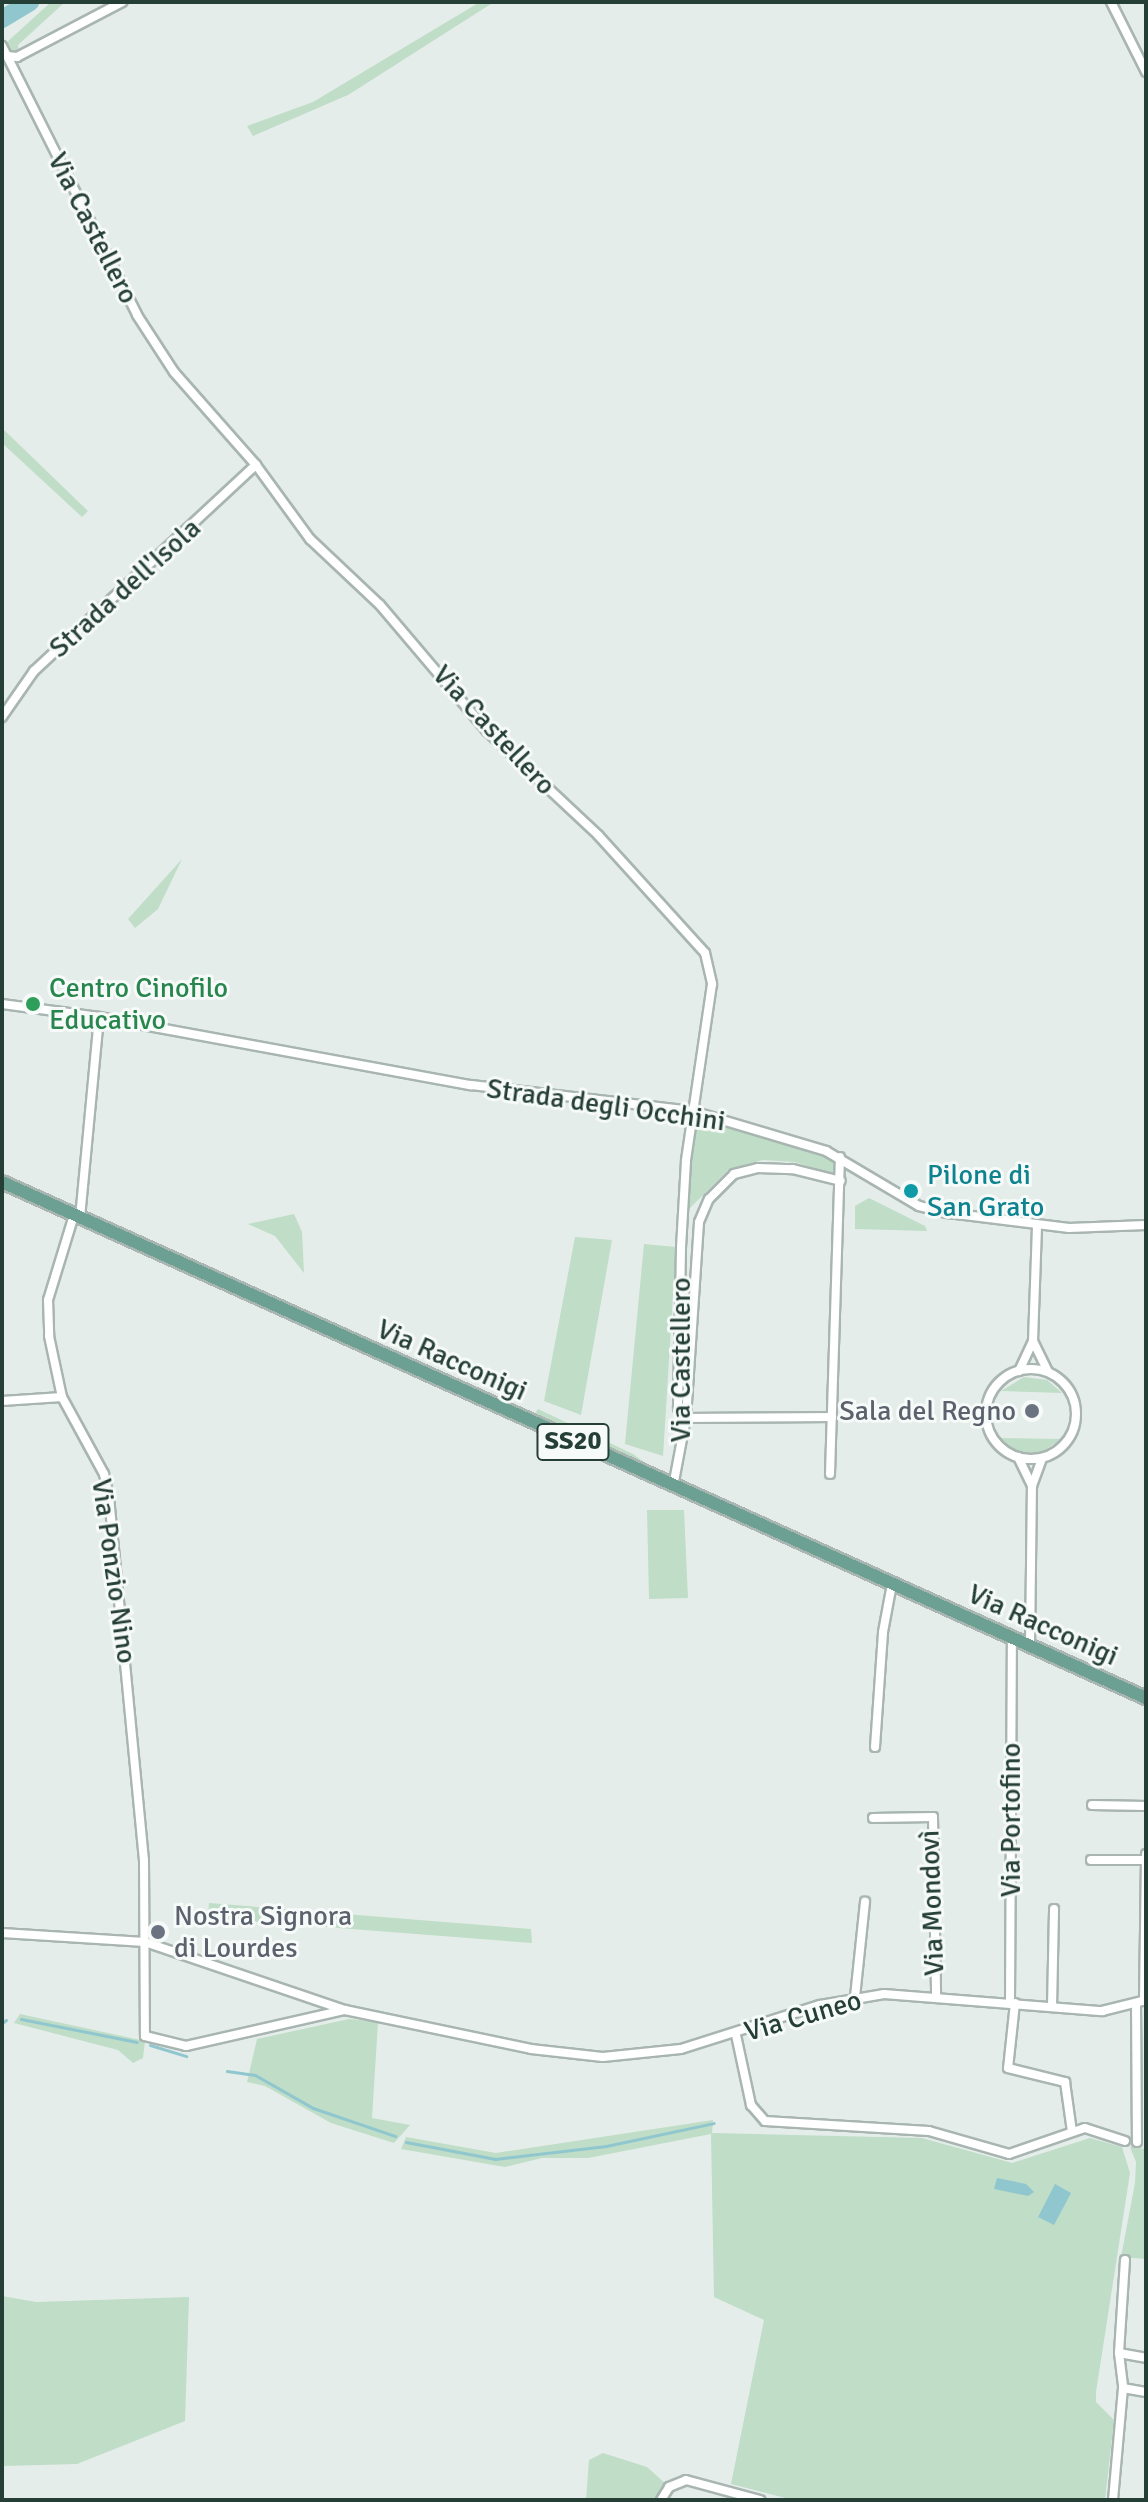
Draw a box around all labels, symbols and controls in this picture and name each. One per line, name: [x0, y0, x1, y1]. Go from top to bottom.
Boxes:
street label: Via Castellero: [41, 147, 145, 309]
street label: Strada dell'Isola: [42, 511, 208, 665]
street label: Via Castellero: [425, 658, 563, 802]
place label: Centro Cinofilo Educativo: [49, 971, 228, 1037]
marker: Centro Cinofilo Educativo: [24, 995, 42, 1013]
street label: Strada degli Occhini: [485, 1072, 727, 1138]
place label: Pilone di San Grato: [927, 1158, 1044, 1224]
marker: Pilone di San Grato: [902, 1182, 920, 1200]
street label: Via Castellero: [664, 1278, 698, 1442]
street label: Via Racconigi: [372, 1312, 532, 1408]
place label: Sala del Regno: [839, 1394, 1016, 1428]
marker: Sala del Regno: [1023, 1402, 1041, 1420]
road number: SS20: [535, 1420, 611, 1464]
street label: Via Ponzio Nino: [84, 1476, 144, 1666]
street label: Via Racconigi: [963, 1577, 1123, 1673]
street label: Via Portofino: [994, 1743, 1028, 1897]
street label: Via Mondovì: [913, 1829, 951, 1977]
place label: Nostra Signora di Lourdes: [174, 1899, 352, 1965]
marker: Nostra Signora di Lourdes: [149, 1923, 167, 1941]
street label: Via Cuneo: [741, 1983, 865, 2049]

